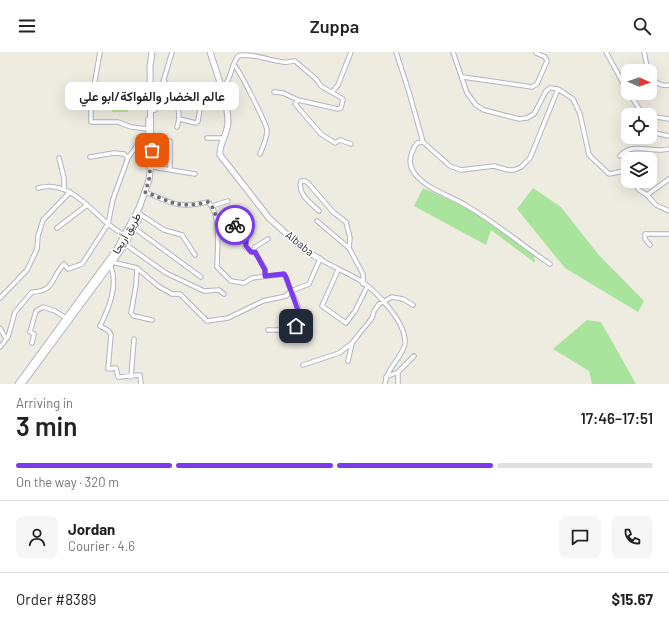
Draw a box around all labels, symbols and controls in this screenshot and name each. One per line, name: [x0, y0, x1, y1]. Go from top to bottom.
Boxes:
icon: menu: [16, 15, 38, 37]
text: Zuppa: [310, 15, 359, 37]
icon: search: [631, 15, 653, 37]
north arrow: [621, 64, 657, 100]
map controls: [621, 64, 657, 188]
callout: عالم الخضار والفواكة/ابو علي: [65, 82, 239, 110]
text: عالم الخضار والفواكة/ابو علي: [79, 88, 225, 104]
button: locate: [621, 108, 657, 144]
pin: [135, 133, 169, 167]
icon: bag: [141, 139, 163, 161]
button: layers: [621, 152, 657, 188]
courier: [215, 205, 255, 245]
street label: طريق أريحا: [109, 210, 144, 257]
icon: bike: [224, 214, 246, 236]
street label: Albaba: [283, 228, 317, 258]
pin: [279, 309, 313, 343]
icon: home: [285, 315, 307, 337]
text: Arriving in: [16, 395, 73, 411]
text: 17:46–17:51: [580, 409, 653, 427]
text: 3 min: [16, 410, 77, 441]
text: On the way · 320 m: [16, 474, 119, 490]
button: person: [16, 516, 58, 558]
button: chat: [559, 516, 601, 558]
button: phone: [611, 516, 653, 558]
text: Jordan: [68, 520, 115, 538]
text: Courier · 4.6: [68, 538, 135, 554]
text: Order #8389: [16, 590, 96, 608]
text: $15.67: [611, 590, 653, 608]

